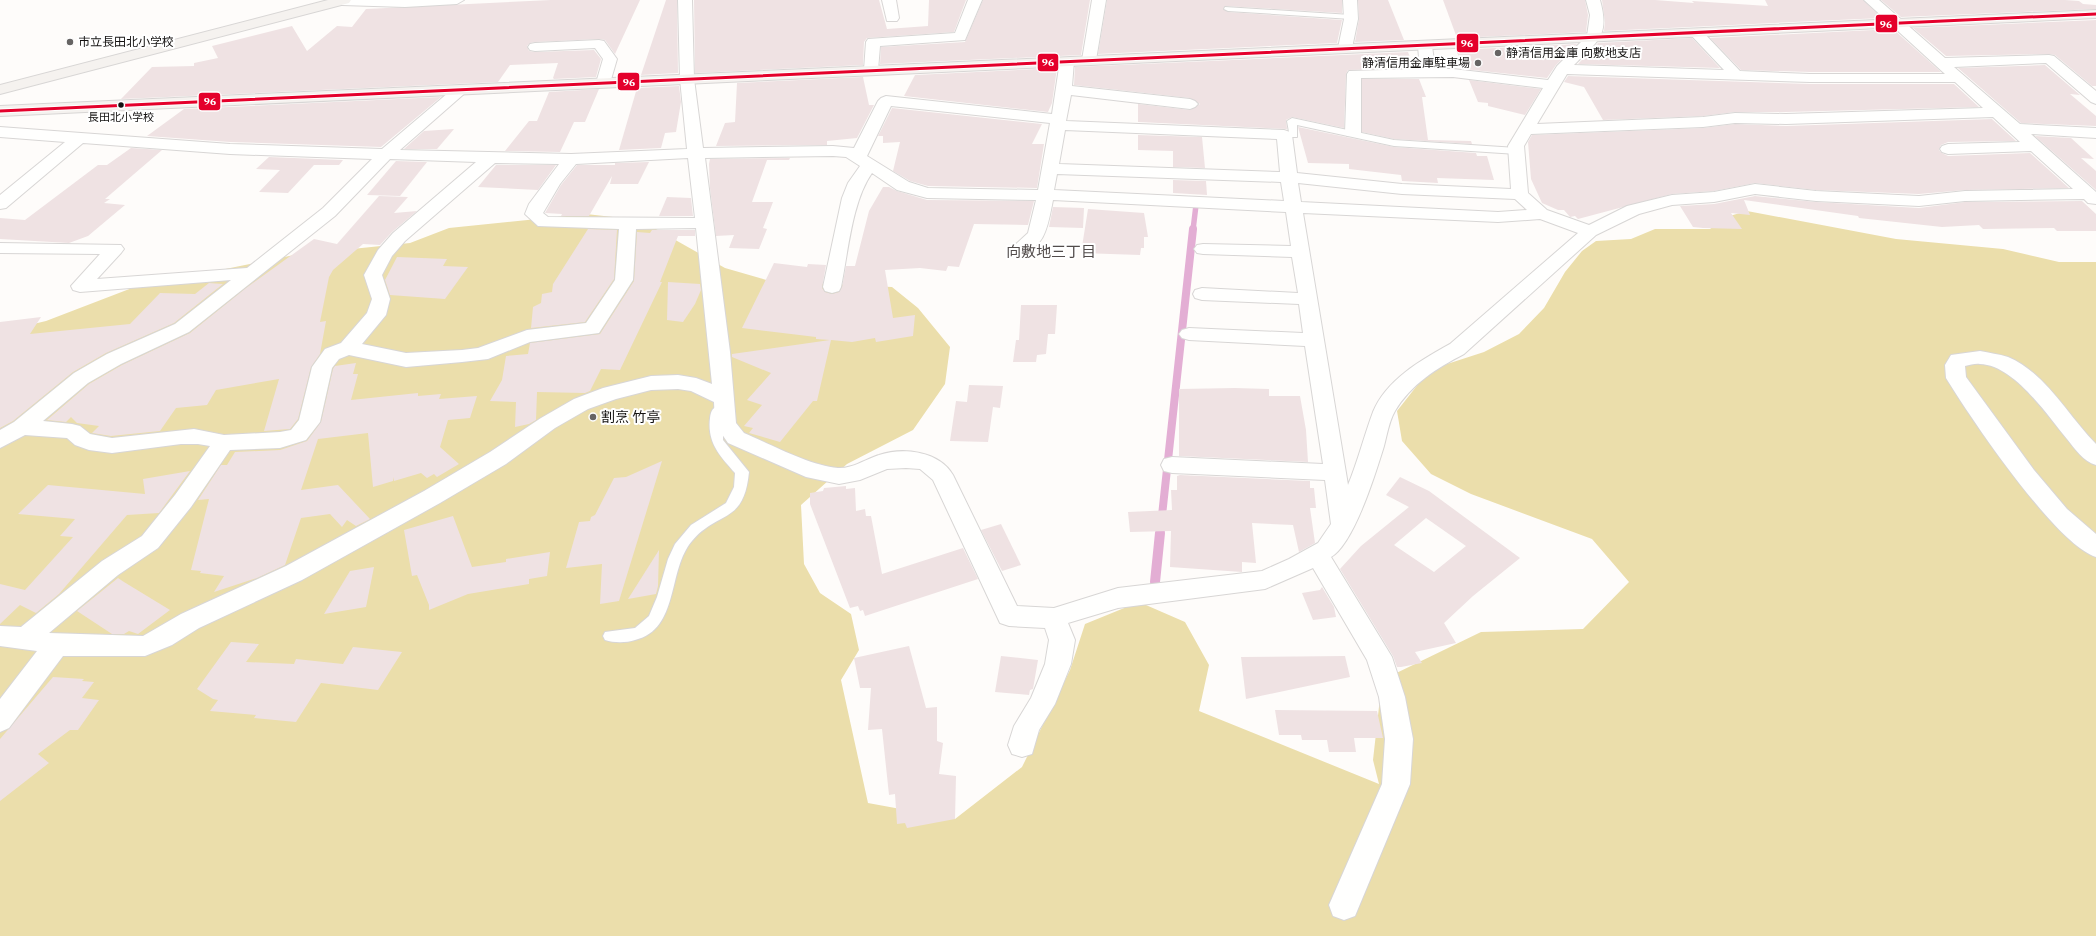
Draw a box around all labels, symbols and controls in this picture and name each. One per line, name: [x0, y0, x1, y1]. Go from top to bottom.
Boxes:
line badge: 96: [1875, 14, 1898, 33]
text: 96: [1880, 16, 1892, 33]
place label: 市立長田北小学校: [78, 33, 174, 52]
line badge: 96: [1456, 33, 1479, 53]
text: 96: [1461, 35, 1473, 52]
marker: 市立長田北小学校: [65, 37, 75, 47]
place label: 静清信用金庫 向敷地支店: [1506, 44, 1641, 63]
marker: 静清信用金庫 向敷地支店: [1493, 48, 1503, 58]
line badge: 96: [1037, 53, 1059, 72]
text: 96: [1042, 54, 1054, 71]
place label: 静清信用金庫駐車場: [1362, 54, 1470, 73]
marker: 静清信用金庫駐車場: [1473, 58, 1483, 68]
line badge: 96: [617, 72, 640, 91]
text: 96: [623, 74, 635, 91]
line badge: 96: [198, 92, 221, 111]
text: 96: [204, 93, 216, 110]
marker: 長田北小学校: [116, 100, 126, 110]
place label: 長田北小学校: [88, 109, 154, 126]
district label: 向敷地三丁目: [1006, 241, 1096, 264]
place label: 割烹 竹亭: [601, 407, 661, 428]
marker: 割烹 竹亭: [588, 412, 598, 422]

